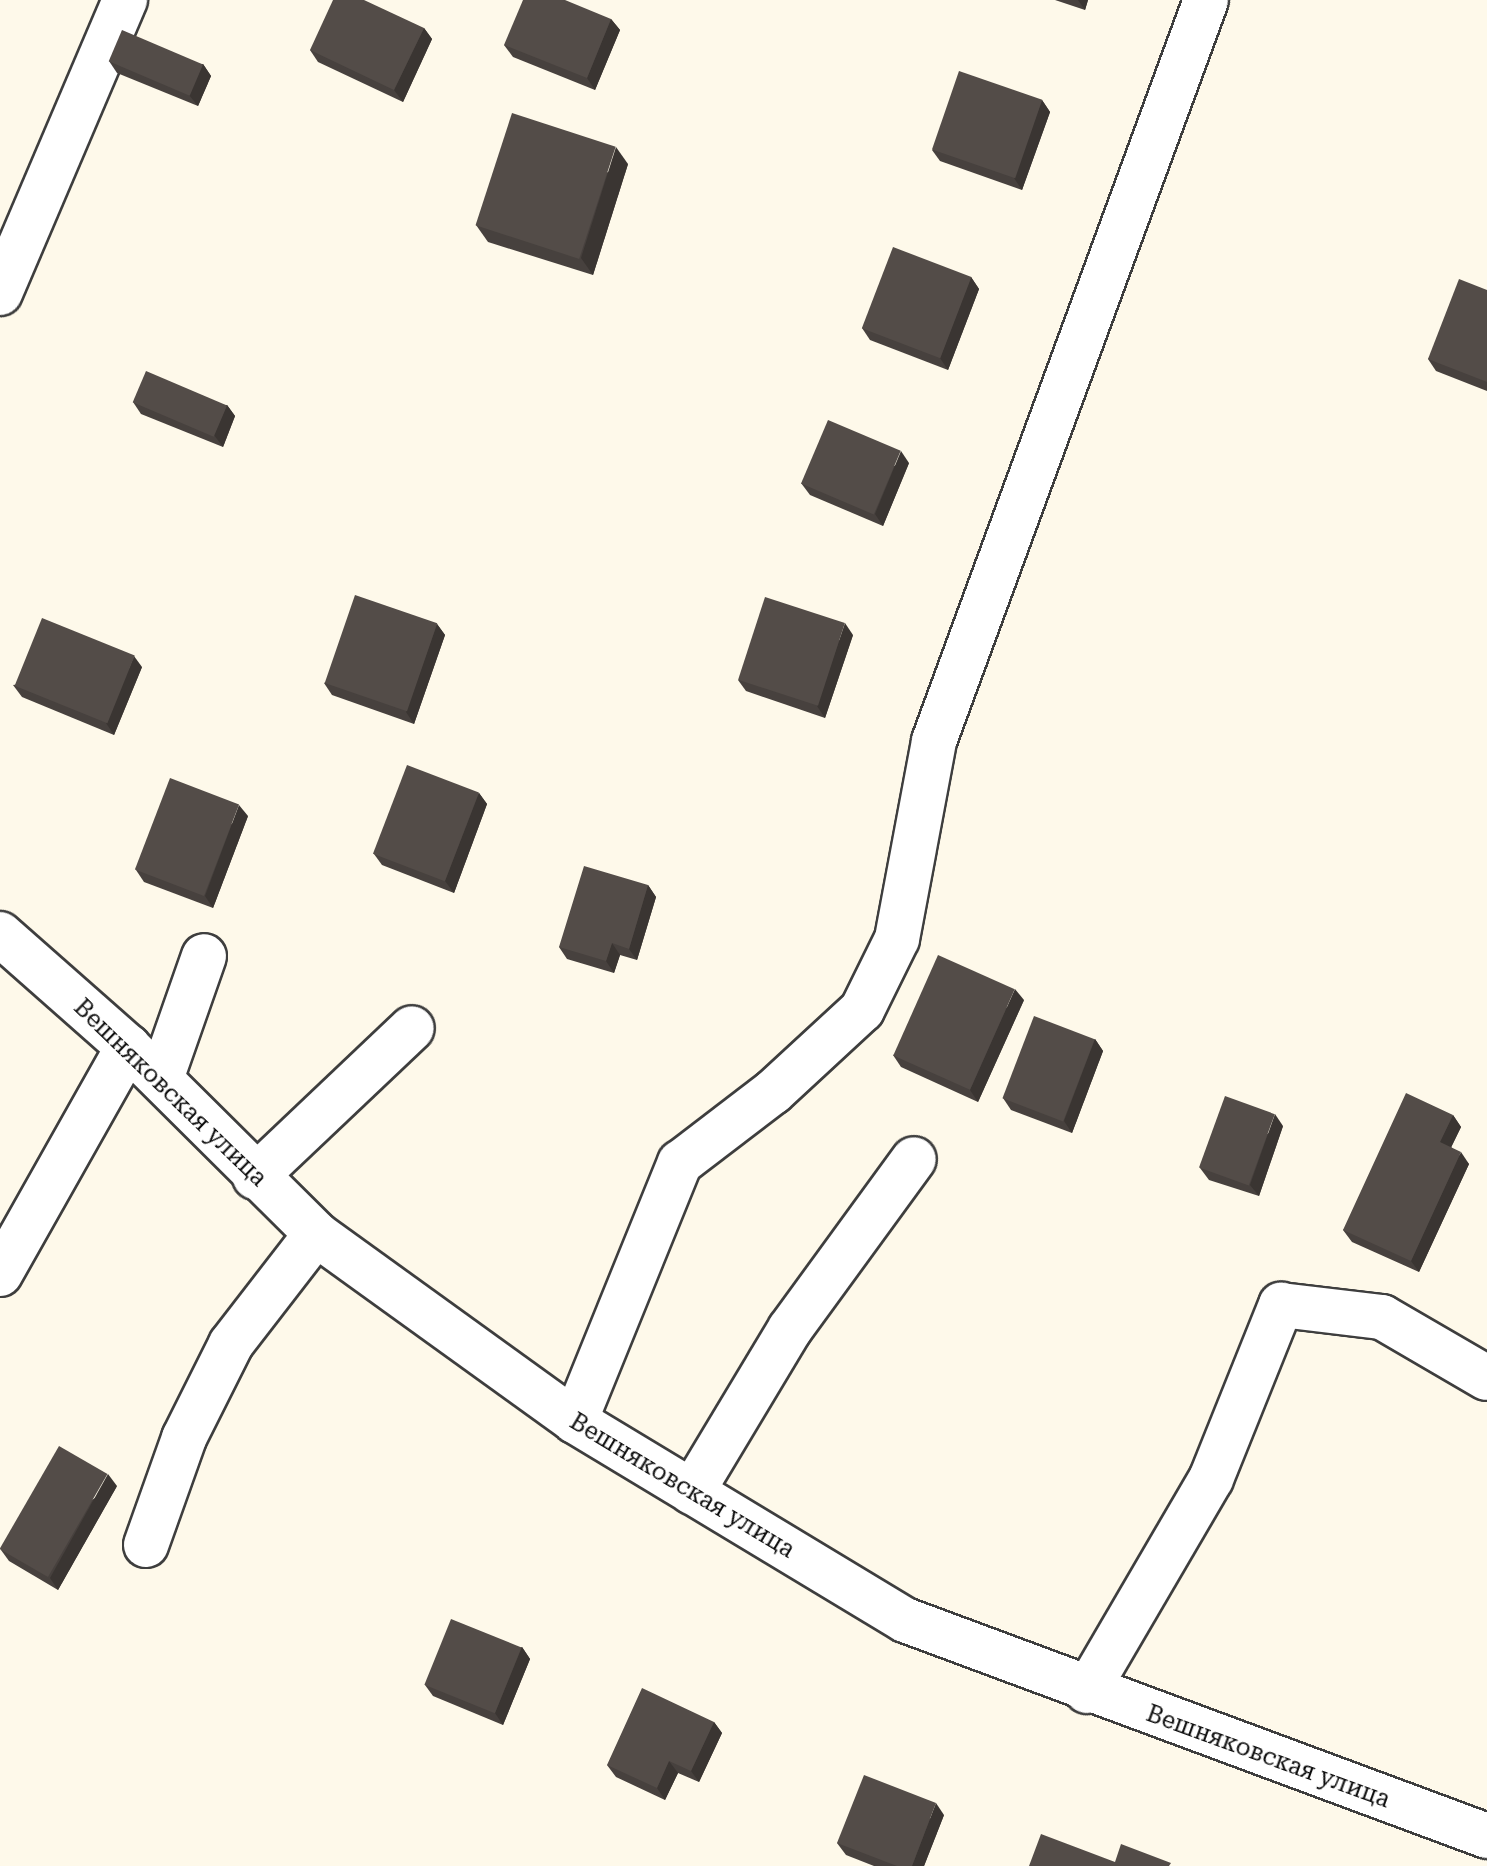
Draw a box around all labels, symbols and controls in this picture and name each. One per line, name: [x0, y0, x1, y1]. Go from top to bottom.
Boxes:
street label: Вешняковская улица: [67, 993, 273, 1193]
street label: Вешняковская улица: [564, 1407, 800, 1565]
street label: Вешняковская улица: [1142, 1699, 1394, 1815]

